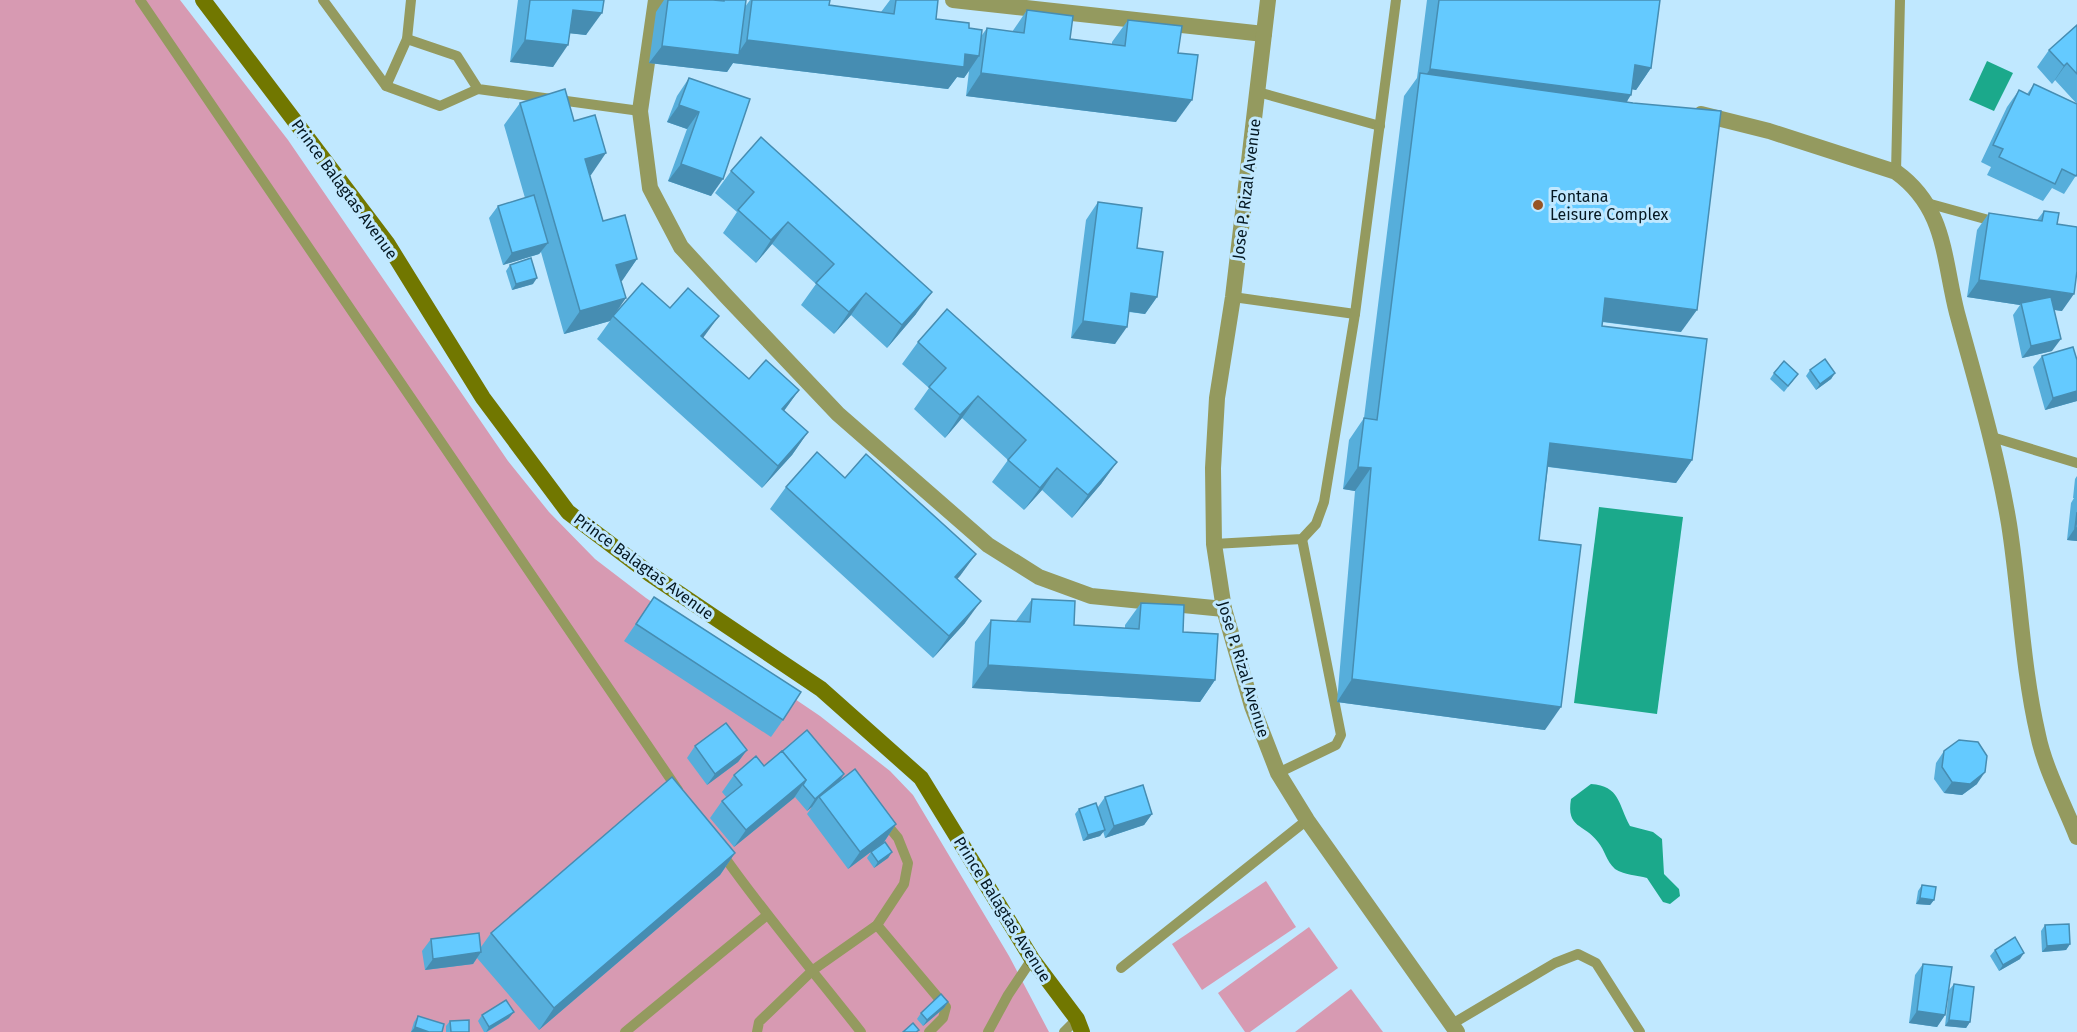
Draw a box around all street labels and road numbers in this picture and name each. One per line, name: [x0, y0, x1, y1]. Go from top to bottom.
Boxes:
street label: Prince Balagtas Avenue: [288, 116, 402, 263]
street label: Jose P. Rizal Avenue: [1228, 118, 1265, 261]
street label: Prince Balagtas Avenue: [570, 509, 717, 623]
street label: Jose P. Rizal Avenue: [1214, 599, 1273, 740]
street label: Prince Balagtas Avenue: [950, 833, 1055, 986]

